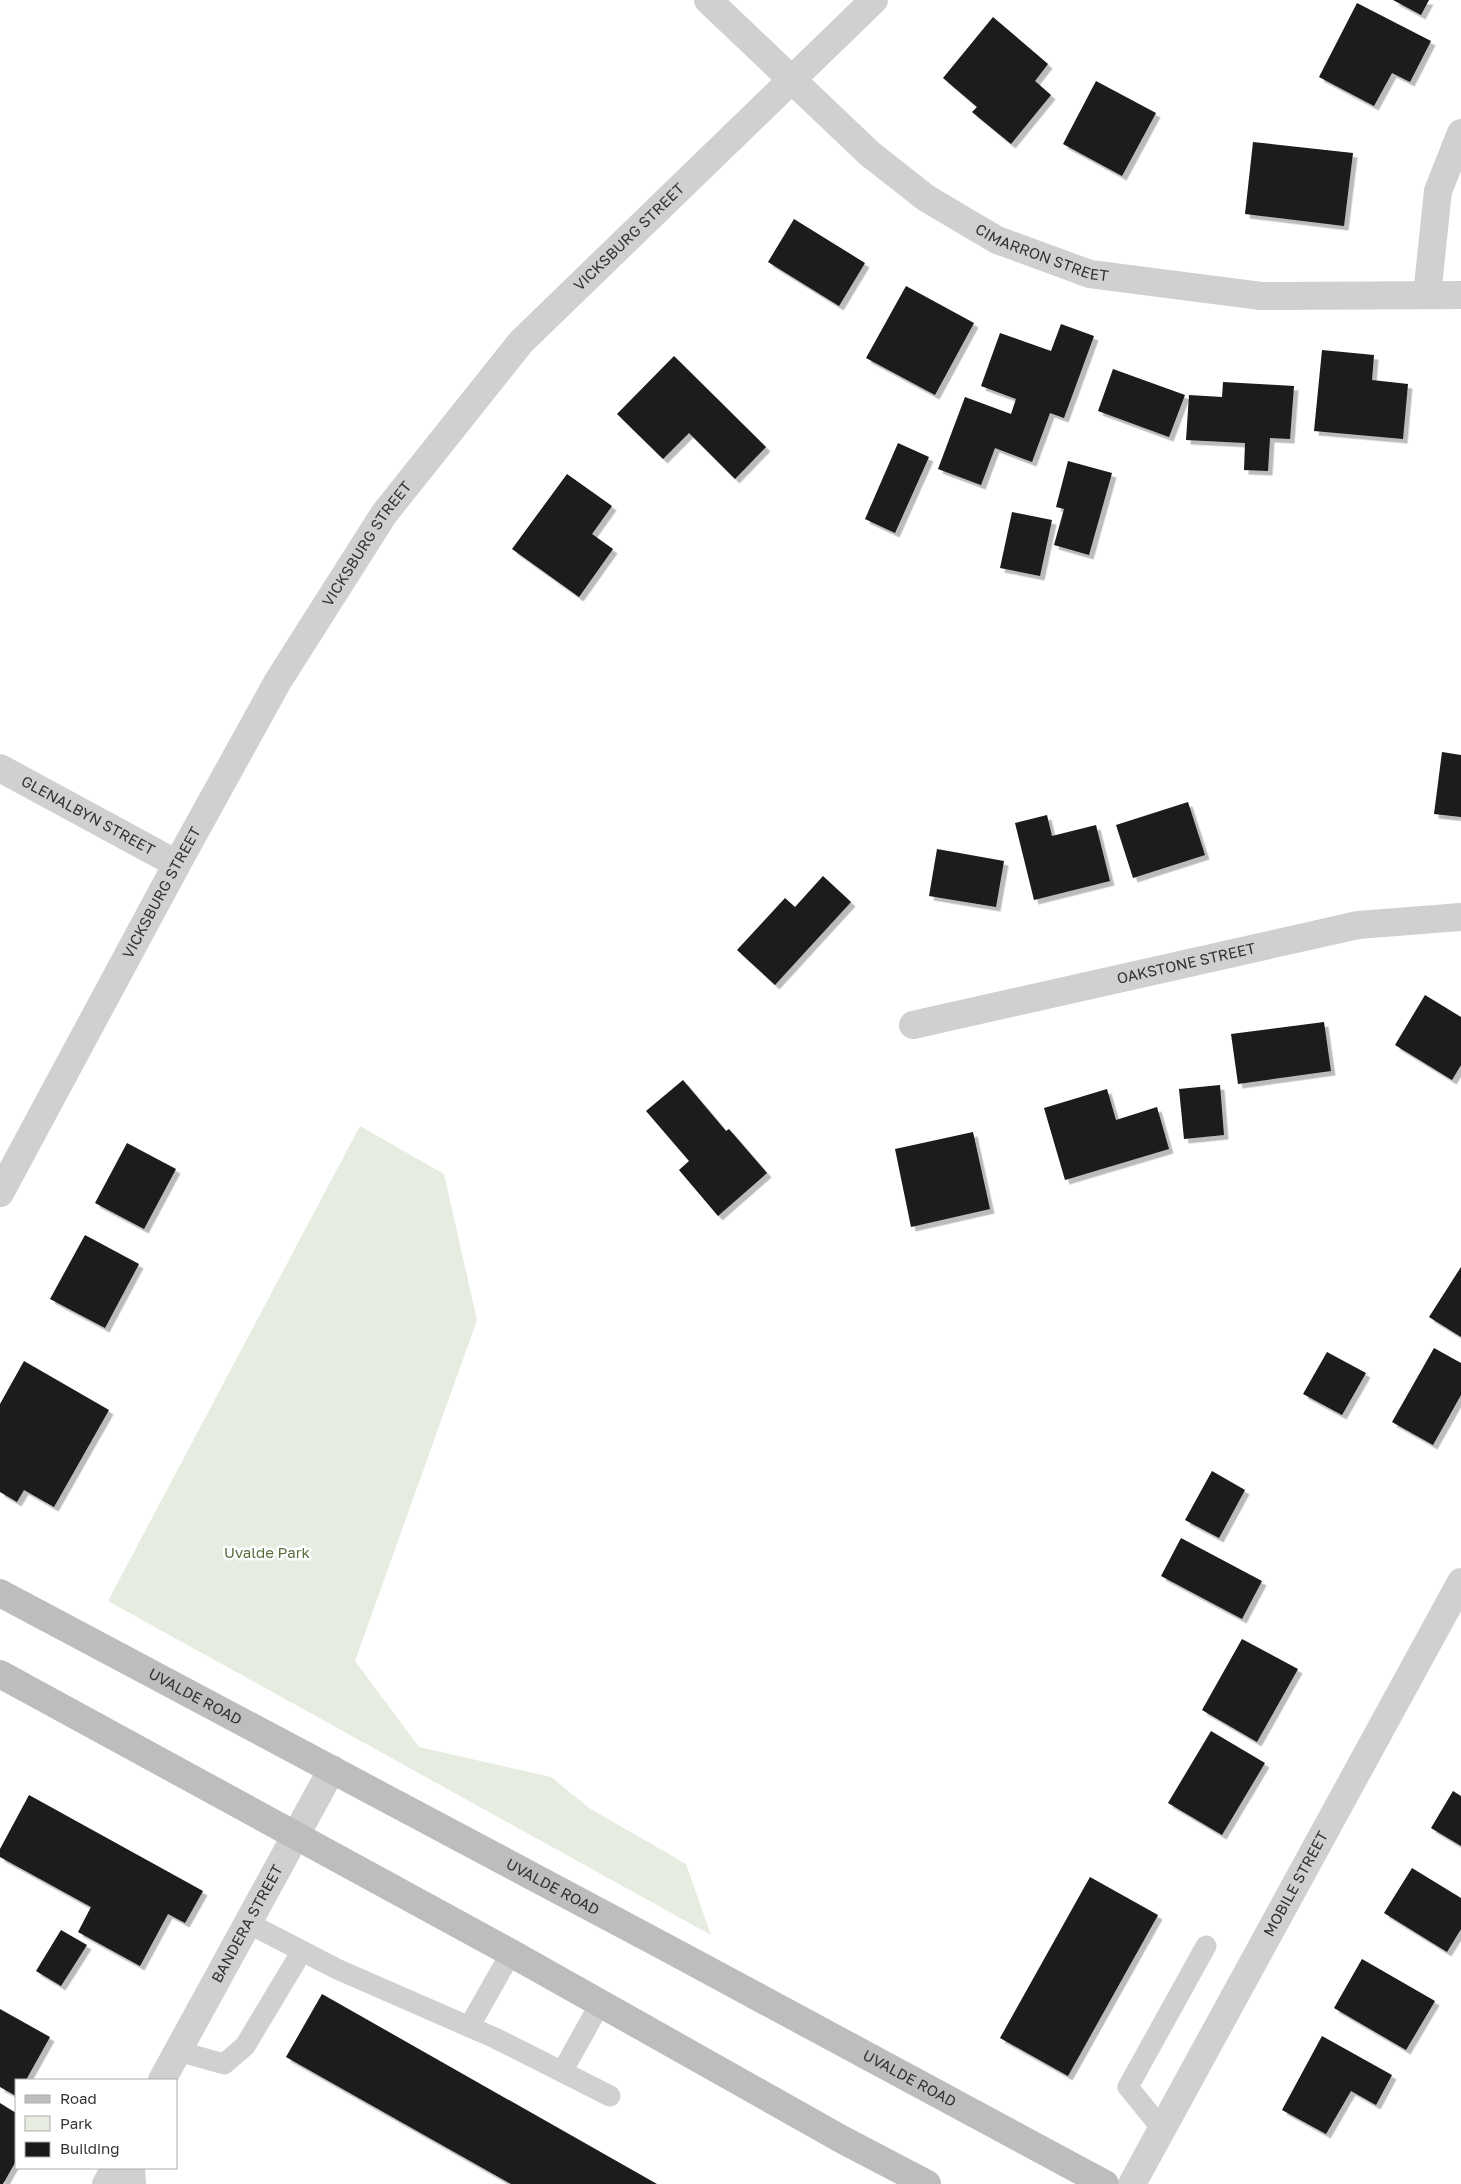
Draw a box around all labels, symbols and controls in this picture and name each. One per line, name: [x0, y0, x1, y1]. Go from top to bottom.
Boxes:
street label: VICKSBURG STREET: [569, 179, 688, 294]
street label: CIMARRON STREET: [972, 219, 1110, 284]
street label: VICKSBURG STREET: [318, 477, 415, 609]
street label: GLENALBYN STREET: [18, 771, 158, 858]
street label: VICKSBURG STREET: [118, 823, 204, 961]
street label: OAKSTONE STREET: [1115, 938, 1257, 987]
park label: Uvalde Park: [224, 1543, 311, 1561]
street label: UVALDE ROAD: [146, 1664, 245, 1728]
street label: MOBILE STREET: [1259, 1828, 1331, 1939]
street label: UVALDE ROAD: [503, 1854, 603, 1918]
street label: BANDERA STREET: [207, 1861, 286, 1985]
street label: UVALDE ROAD: [860, 2045, 960, 2110]
legend: [15, 2079, 178, 2169]
text: Road: [60, 2089, 97, 2107]
text: Park: [60, 2114, 93, 2132]
text: Building: [60, 2139, 120, 2157]

